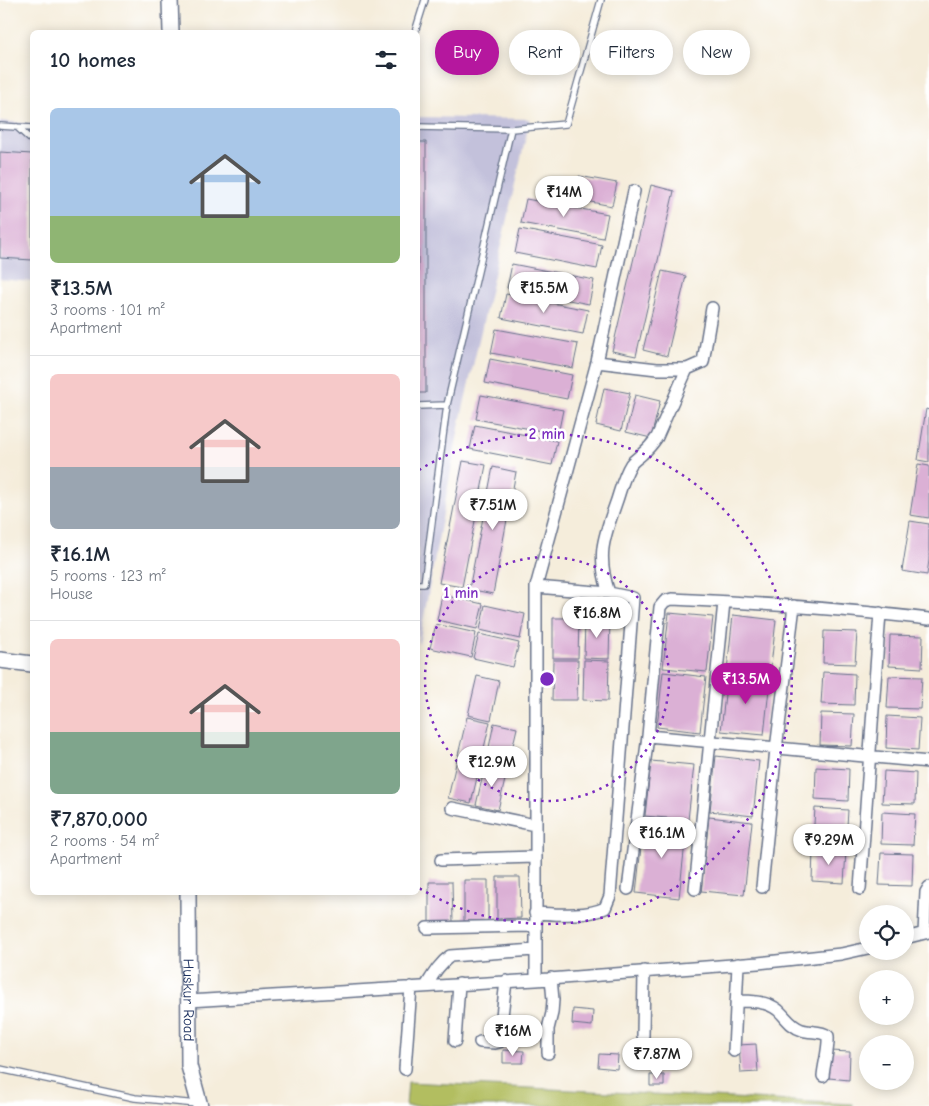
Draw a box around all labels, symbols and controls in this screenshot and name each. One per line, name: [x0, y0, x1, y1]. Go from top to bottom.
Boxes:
chip: Buy: [435, 30, 499, 75]
chip: Rent: [509, 30, 580, 75]
chip: Filters: [590, 30, 673, 75]
chip: New: [683, 30, 750, 75]
icon: filters: [372, 46, 400, 74]
text: 10 homes: [50, 48, 136, 72]
icon: home: [180, 141, 270, 231]
pin: ₹14M: [534, 176, 594, 218]
text: ₹14M: [546, 183, 582, 201]
pin: ₹15.5M: [503, 272, 585, 314]
text: ₹13.5M: [50, 276, 113, 300]
text: ₹15.5M: [520, 279, 568, 297]
text: 3 rooms · 101 m²: [50, 301, 165, 319]
text: Apartment: [50, 319, 122, 337]
icon: home: [180, 406, 270, 496]
text: 2 min: [529, 425, 565, 443]
pin: ₹7.51M: [452, 488, 534, 531]
text: ₹7.51M: [470, 496, 516, 514]
text: ₹16.1M: [50, 542, 110, 566]
text: 5 rooms · 123 m²: [50, 567, 166, 585]
text: 1 min: [444, 584, 478, 602]
text: House: [50, 585, 93, 603]
pin: ₹16.8M: [556, 596, 638, 639]
text: ₹16.8M: [573, 604, 621, 622]
pin: ₹13.5M: [705, 662, 787, 705]
centre of rings: [538, 670, 556, 688]
text: ₹13.5M: [722, 670, 770, 688]
icon: home: [180, 671, 270, 761]
pin: ₹12.9M: [451, 746, 533, 788]
text: ₹12.9M: [468, 753, 516, 771]
text: ₹7,870,000: [50, 807, 148, 831]
pin: ₹16.1M: [621, 816, 703, 859]
text: ₹16.1M: [639, 824, 685, 842]
pin: ₹9.29M: [788, 824, 870, 866]
text: ₹9.29M: [804, 831, 854, 849]
text: 2 rooms · 54 m²: [50, 832, 159, 850]
text: Apartment: [50, 850, 122, 868]
map controls: [859, 905, 914, 1090]
button: locate: [859, 905, 914, 960]
street label: Huskur Road: [179, 958, 198, 1042]
button: +: [859, 970, 914, 1025]
pin: ₹16M: [483, 1014, 543, 1057]
text: ₹16M: [495, 1022, 531, 1040]
button: −: [859, 1035, 914, 1090]
pin: ₹7.87M: [616, 1038, 698, 1080]
text: ₹7.87M: [633, 1045, 681, 1063]

